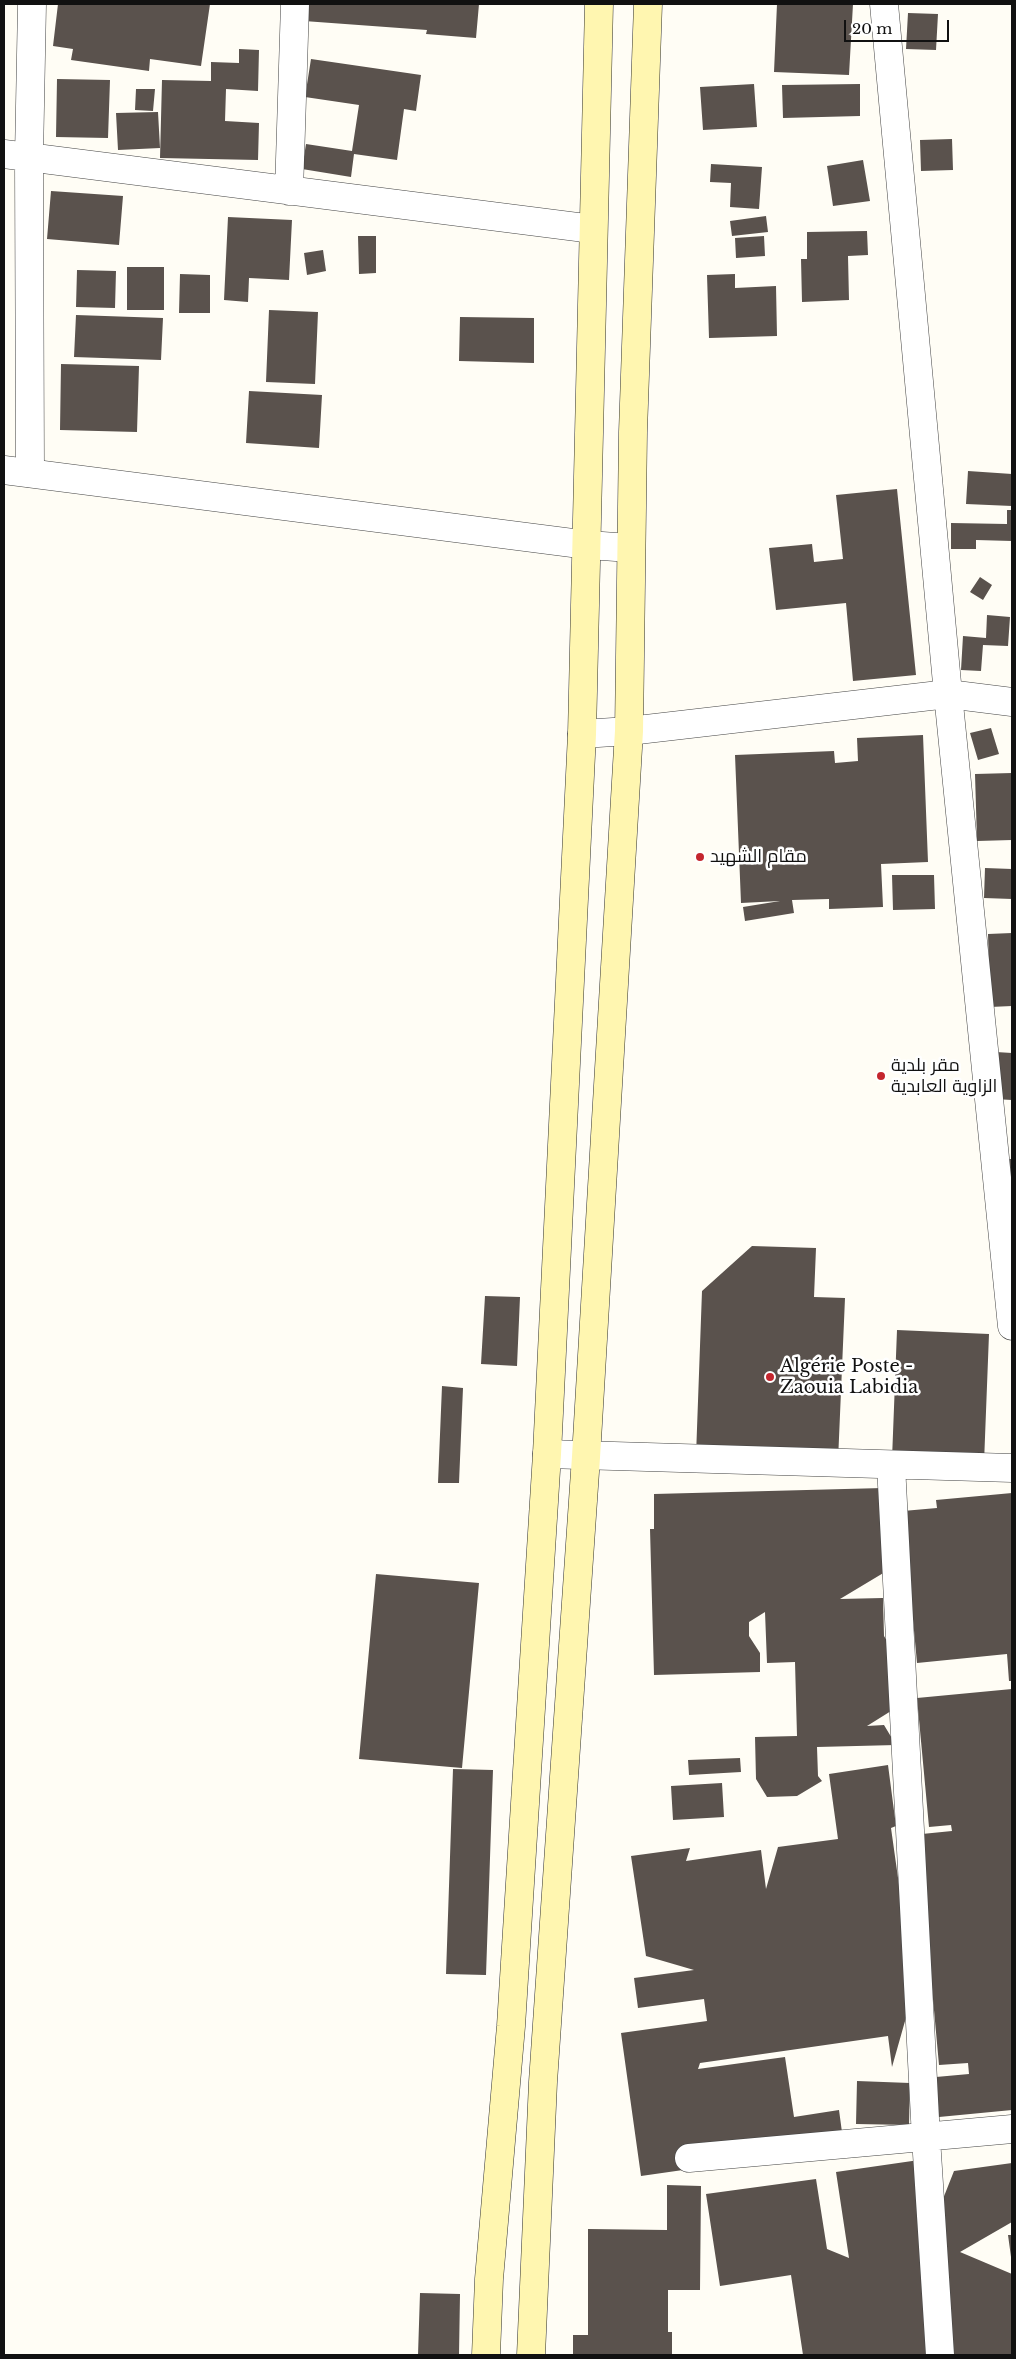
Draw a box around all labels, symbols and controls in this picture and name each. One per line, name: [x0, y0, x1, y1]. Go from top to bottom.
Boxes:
scale bar: [846, 10, 951, 42]
text: 20 m: [852, 19, 892, 38]
place label: مقام الشهيد: [710, 846, 807, 868]
marker: مقام الشهيد: [694, 851, 706, 863]
place label: مقر بلدية الزاوية العابدية: [891, 1055, 997, 1098]
marker: مقر بلدية الزاوية العابدية: [875, 1070, 887, 1082]
place label: Algérie Poste - Zaouia Labidia: [780, 1356, 918, 1398]
marker: Algérie Poste - Zaouia Labidia: [764, 1371, 776, 1383]

